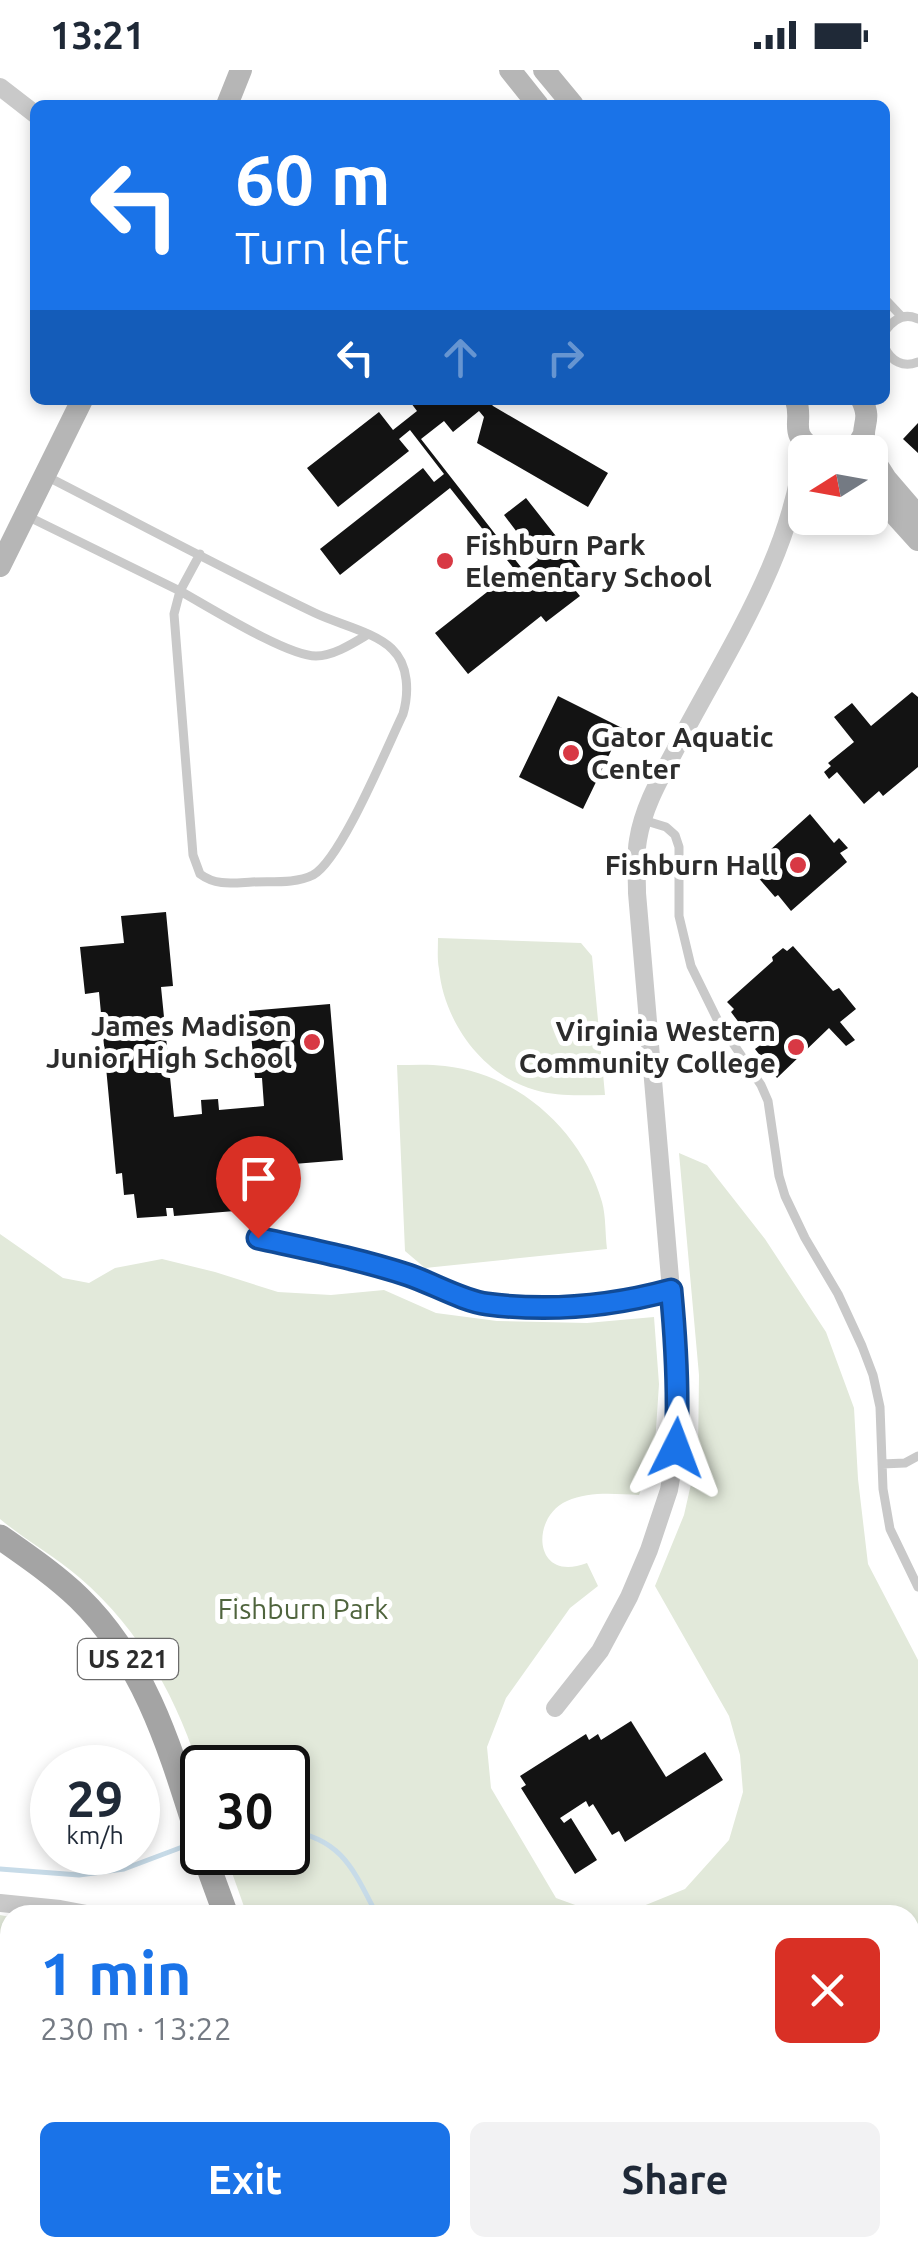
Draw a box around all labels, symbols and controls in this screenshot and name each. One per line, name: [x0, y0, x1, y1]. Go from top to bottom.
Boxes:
text: 13:21: [50, 14, 145, 56]
icon: left: [70, 140, 200, 270]
text: 60 m: [235, 140, 391, 218]
text: Turn left: [235, 222, 409, 273]
icon: left: [328, 330, 383, 385]
icon: ahead: [433, 330, 488, 385]
icon: right: [538, 330, 593, 385]
north arrow: [788, 435, 888, 535]
map controls: [788, 435, 888, 535]
place label: Fishburn Park Elementary School: [465, 529, 712, 592]
marker: Fishburn Park Elementary School: [434, 550, 456, 572]
place label: Gator Aquatic Center: [591, 721, 774, 784]
marker: Gator Aquatic Center: [560, 742, 582, 764]
place label: Fishburn Hall: [605, 849, 778, 880]
marker: Fishburn Hall: [787, 854, 809, 876]
place label: James Madison Junior High School: [46, 1010, 292, 1073]
place label: Virginia Western Community College: [519, 1015, 776, 1078]
marker: James Madison Junior High School: [301, 1031, 323, 1053]
marker: Virginia Western Community College: [785, 1036, 807, 1058]
pin: [216, 1136, 301, 1239]
icon: arrive: [231, 1151, 286, 1206]
position arrow: [624, 1396, 728, 1500]
park label: Fishburn Park: [218, 1593, 388, 1624]
road number: US 221: [78, 1639, 178, 1679]
speed limit sign: 30: [180, 1745, 310, 1875]
text: 29: [67, 1770, 123, 1826]
text: km/h: [66, 1821, 124, 1849]
button: close: [775, 1938, 880, 2043]
text: 1 min: [40, 1939, 192, 2006]
text: 230 m · 13:22: [40, 2010, 232, 2046]
button: Exit: [40, 2122, 450, 2237]
button: Share: [470, 2122, 880, 2237]

